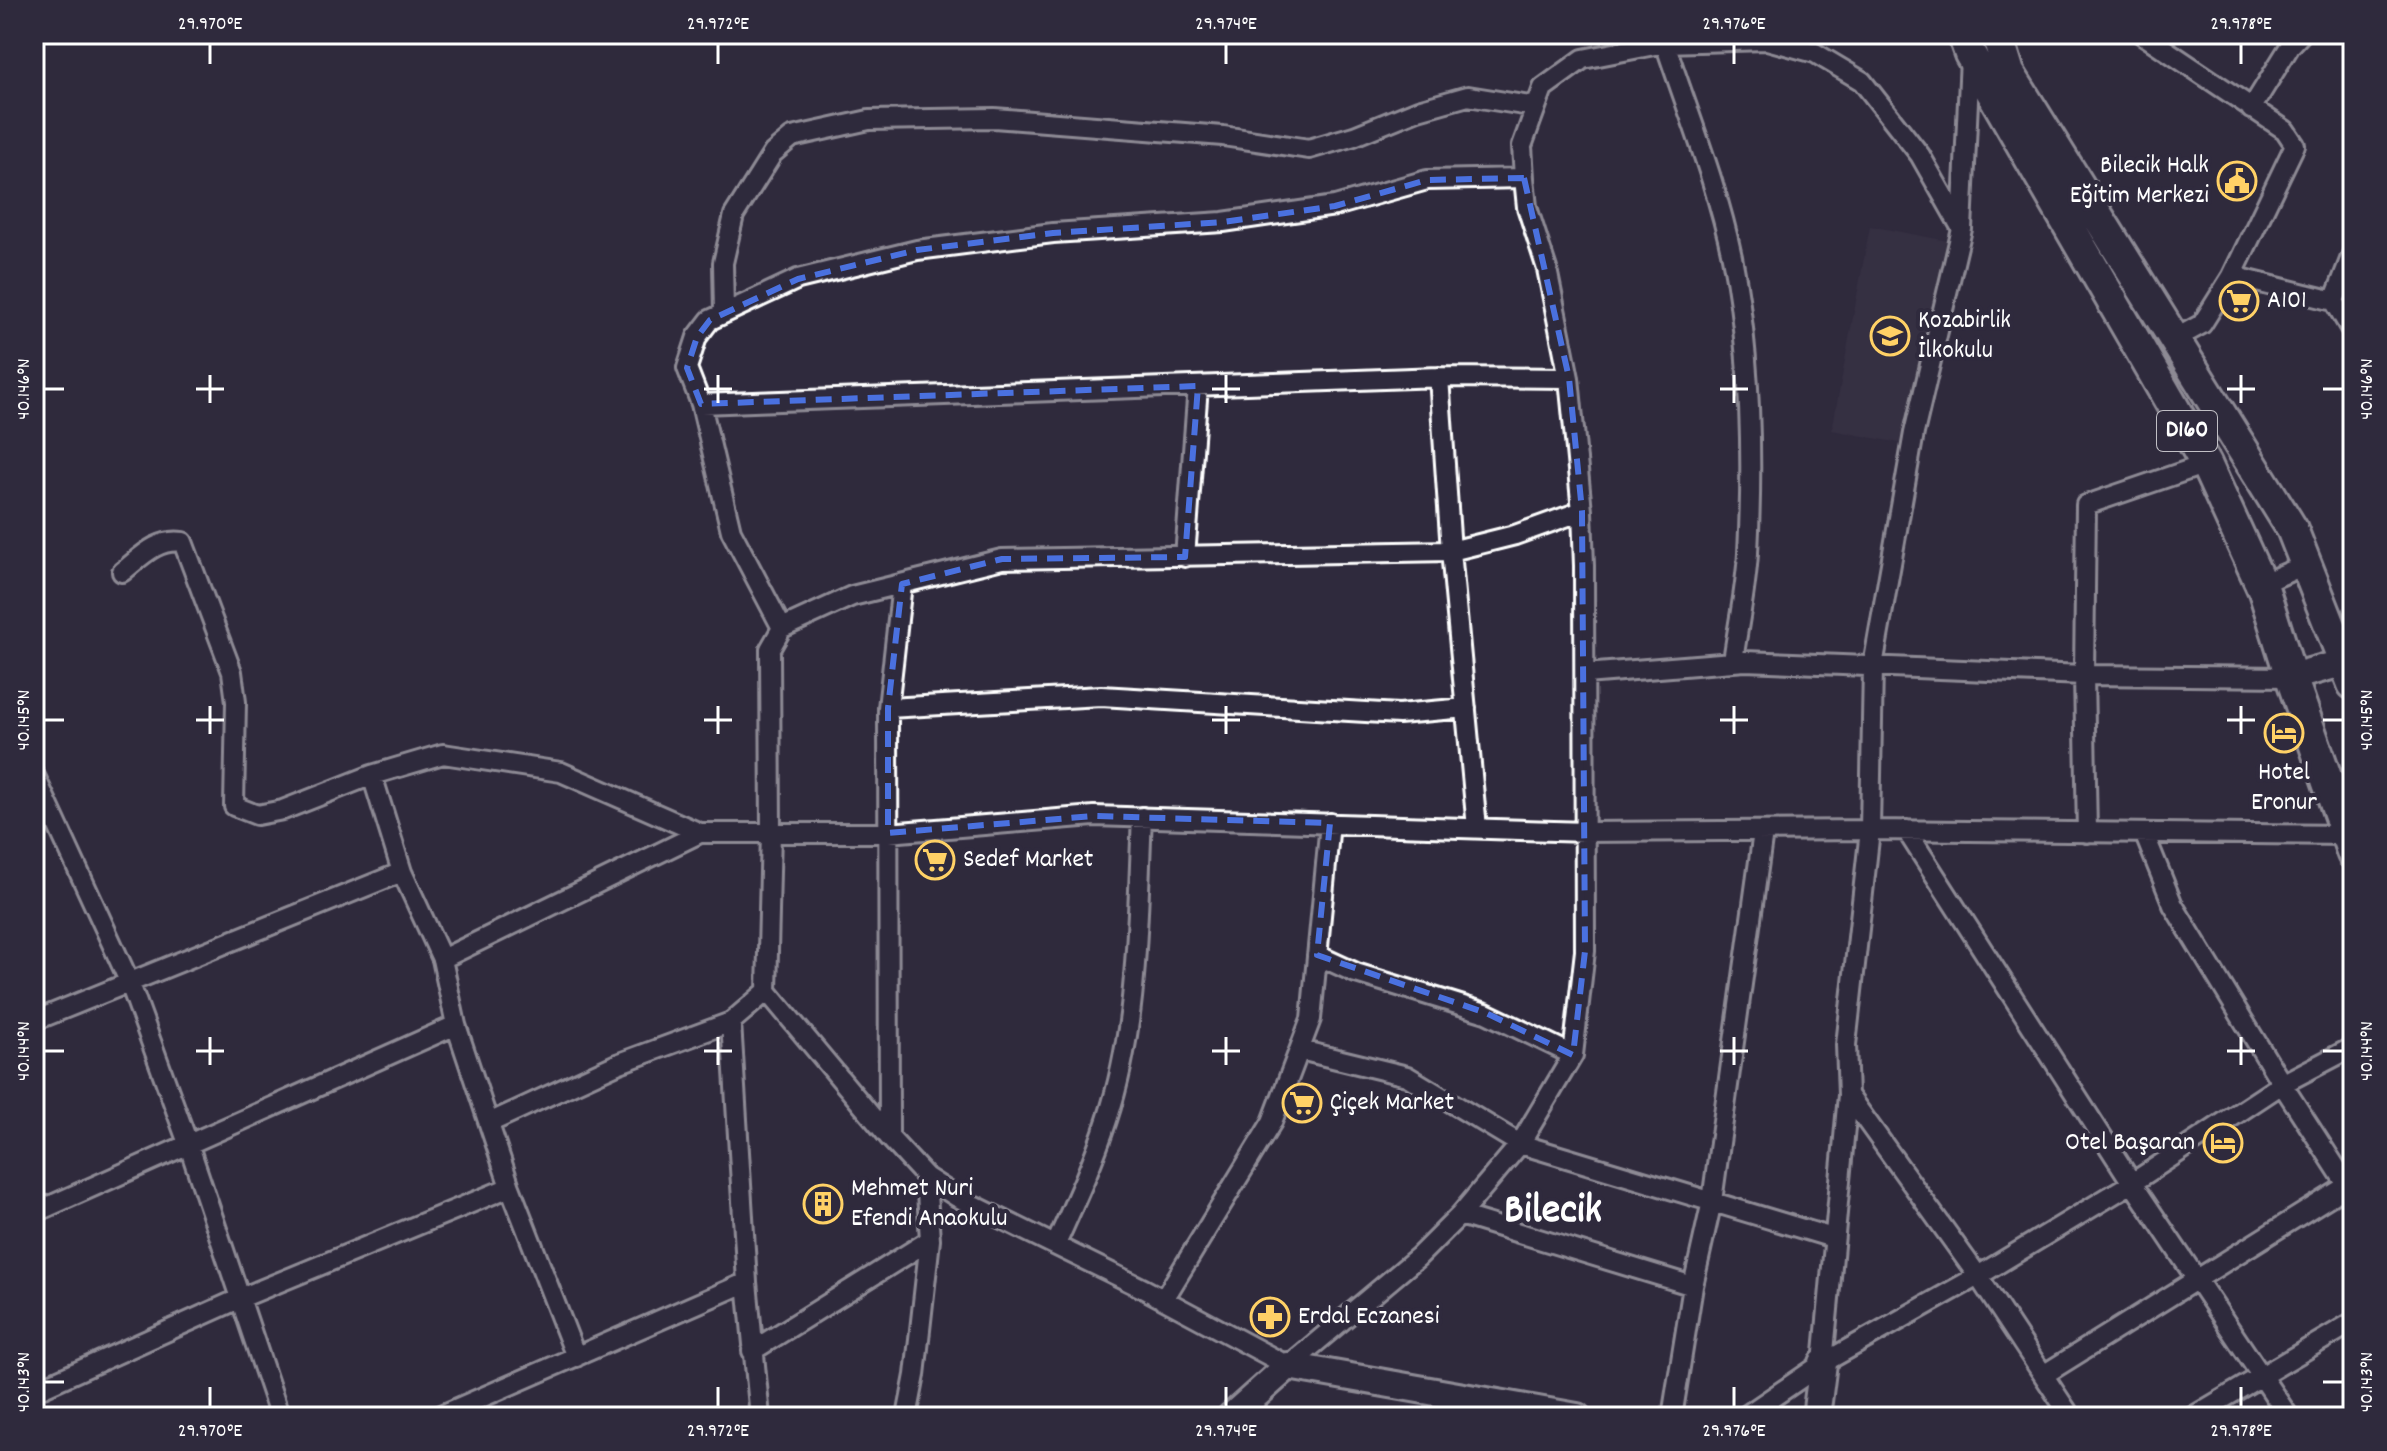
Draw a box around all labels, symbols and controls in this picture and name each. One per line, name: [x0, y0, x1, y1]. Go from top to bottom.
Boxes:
text: 29.970°E: [178, 11, 242, 39]
text: 29.972°E: [687, 11, 749, 39]
text: 29.974°E: [1195, 11, 1257, 39]
text: 29.976°E: [1702, 11, 1766, 39]
text: 29.978°E: [2210, 11, 2272, 39]
place label: Bilecik Halk Eğitim Merkezi: [2070, 148, 2209, 215]
public building icon: Bilecik Halk Eğitim Merkezi: [2216, 160, 2258, 202]
supermarket icon: A101: [2218, 280, 2260, 322]
place label: A101: [2267, 283, 2307, 320]
place label: Kozabirlik İlkokulu: [1918, 303, 2011, 370]
school or university icon: Kozabirlik İlkokulu: [1869, 315, 1911, 357]
text: 40.146°N: [11, 358, 39, 420]
text: 40.146°N: [2354, 358, 2382, 420]
road number: D160: [2157, 411, 2217, 451]
text: 40.145°N: [11, 690, 39, 750]
text: 40.145°N: [2354, 690, 2382, 750]
hotel icon: Hotel Eronur: [2263, 712, 2305, 754]
place label: Hotel Eronur: [2251, 755, 2317, 822]
supermarket icon: Sedef Market: [914, 839, 956, 881]
place label: Sedef Market: [963, 842, 1094, 879]
text: 40.144°N: [11, 1021, 39, 1081]
text: 40.144°N: [2354, 1021, 2382, 1081]
supermarket icon: Çiçek Market: [1281, 1082, 1323, 1124]
place label: Çiçek Market: [1330, 1085, 1455, 1122]
hotel icon: Otel Başaran: [2202, 1122, 2244, 1164]
place label: Otel Başaran: [2065, 1125, 2195, 1162]
place label: Mehmet Nuri Efendi Anaokulu: [851, 1171, 1008, 1238]
building icon: Mehmet Nuri Efendi Anaokulu: [802, 1183, 844, 1225]
district label: Bilecik: [1504, 1183, 1602, 1243]
pharmacy icon: Erdal Eczanesi: [1249, 1296, 1291, 1338]
place label: Erdal Eczanesi: [1298, 1299, 1440, 1336]
text: 40.143°N: [11, 1352, 39, 1412]
text: 40.143°N: [2354, 1352, 2382, 1412]
text: 29.970°E: [178, 1418, 242, 1446]
text: 29.972°E: [687, 1418, 749, 1446]
text: 29.974°E: [1195, 1418, 1257, 1446]
text: 29.976°E: [1702, 1418, 1766, 1446]
text: 29.978°E: [2210, 1418, 2272, 1446]

